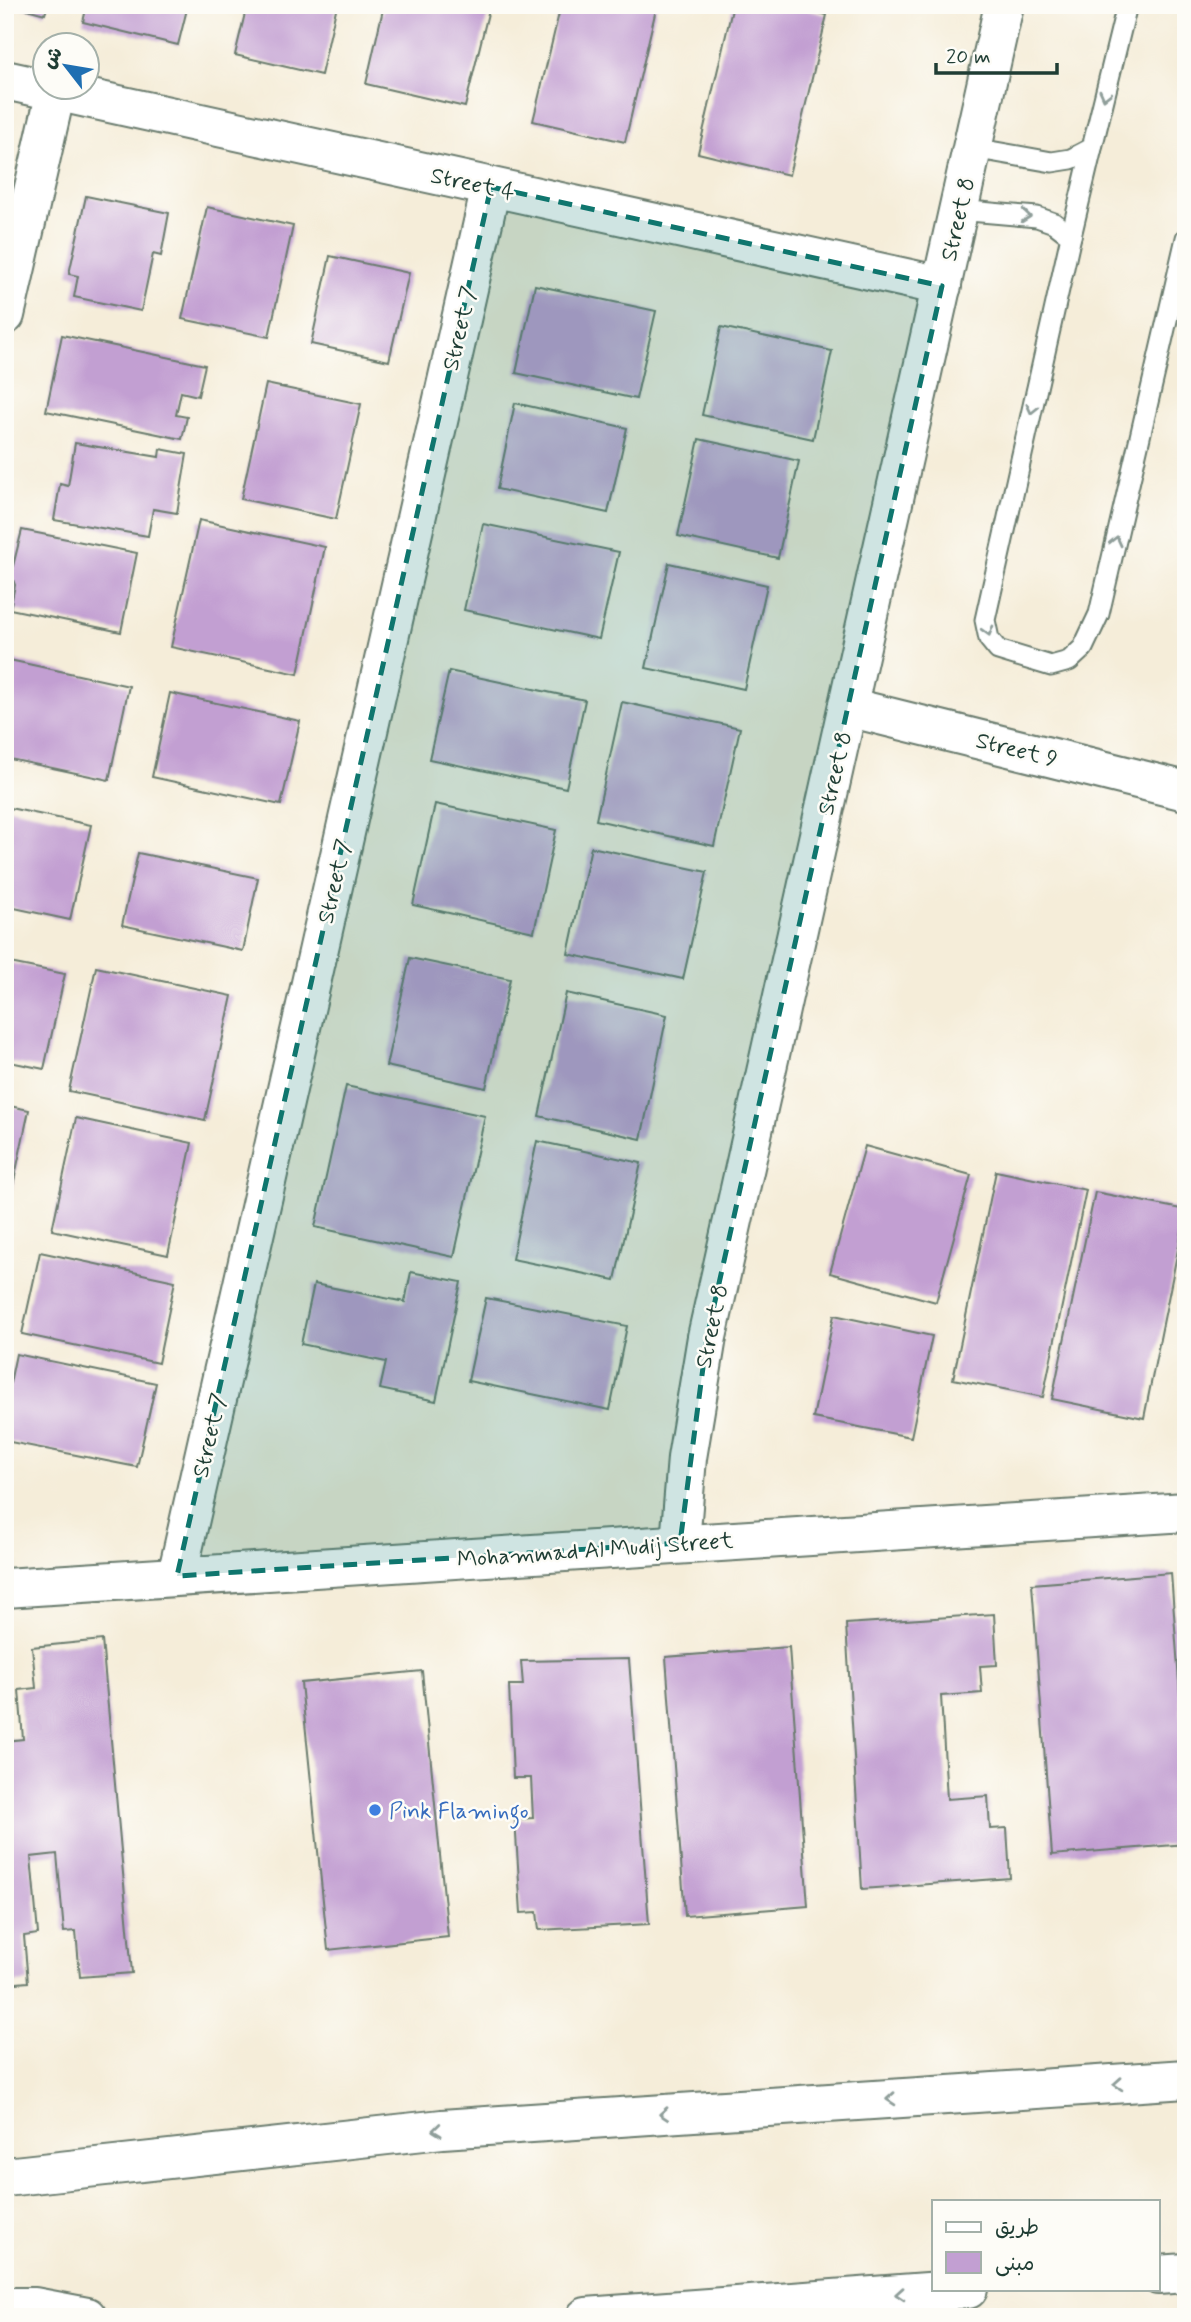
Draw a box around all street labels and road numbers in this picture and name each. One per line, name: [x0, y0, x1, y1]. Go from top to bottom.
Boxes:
street label: Street 4: [428, 161, 517, 209]
street label: Street 8: [935, 175, 983, 264]
street label: Street 7: [437, 283, 485, 374]
street label: Street 9: [972, 726, 1061, 776]
street label: Street 8: [812, 729, 860, 818]
street label: Street 7: [312, 836, 360, 927]
street label: Street 8: [689, 1282, 736, 1371]
street label: Street 7: [187, 1390, 235, 1481]
street label: Mohammad Al Mudij Street: [456, 1526, 735, 1576]

